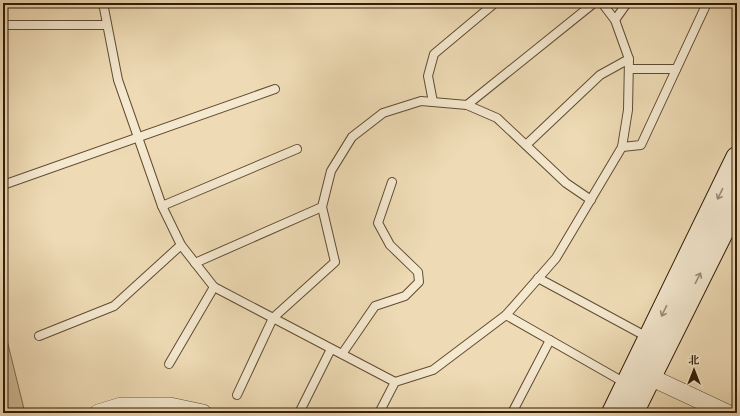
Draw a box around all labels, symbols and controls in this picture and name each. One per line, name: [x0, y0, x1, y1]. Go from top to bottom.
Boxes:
one-way arrow: [716, 187, 723, 199]
one-way arrow: [695, 272, 703, 284]
one-way arrow: [660, 304, 667, 316]
north arrow: [674, 350, 714, 390]
text: 北: [689, 354, 700, 367]

